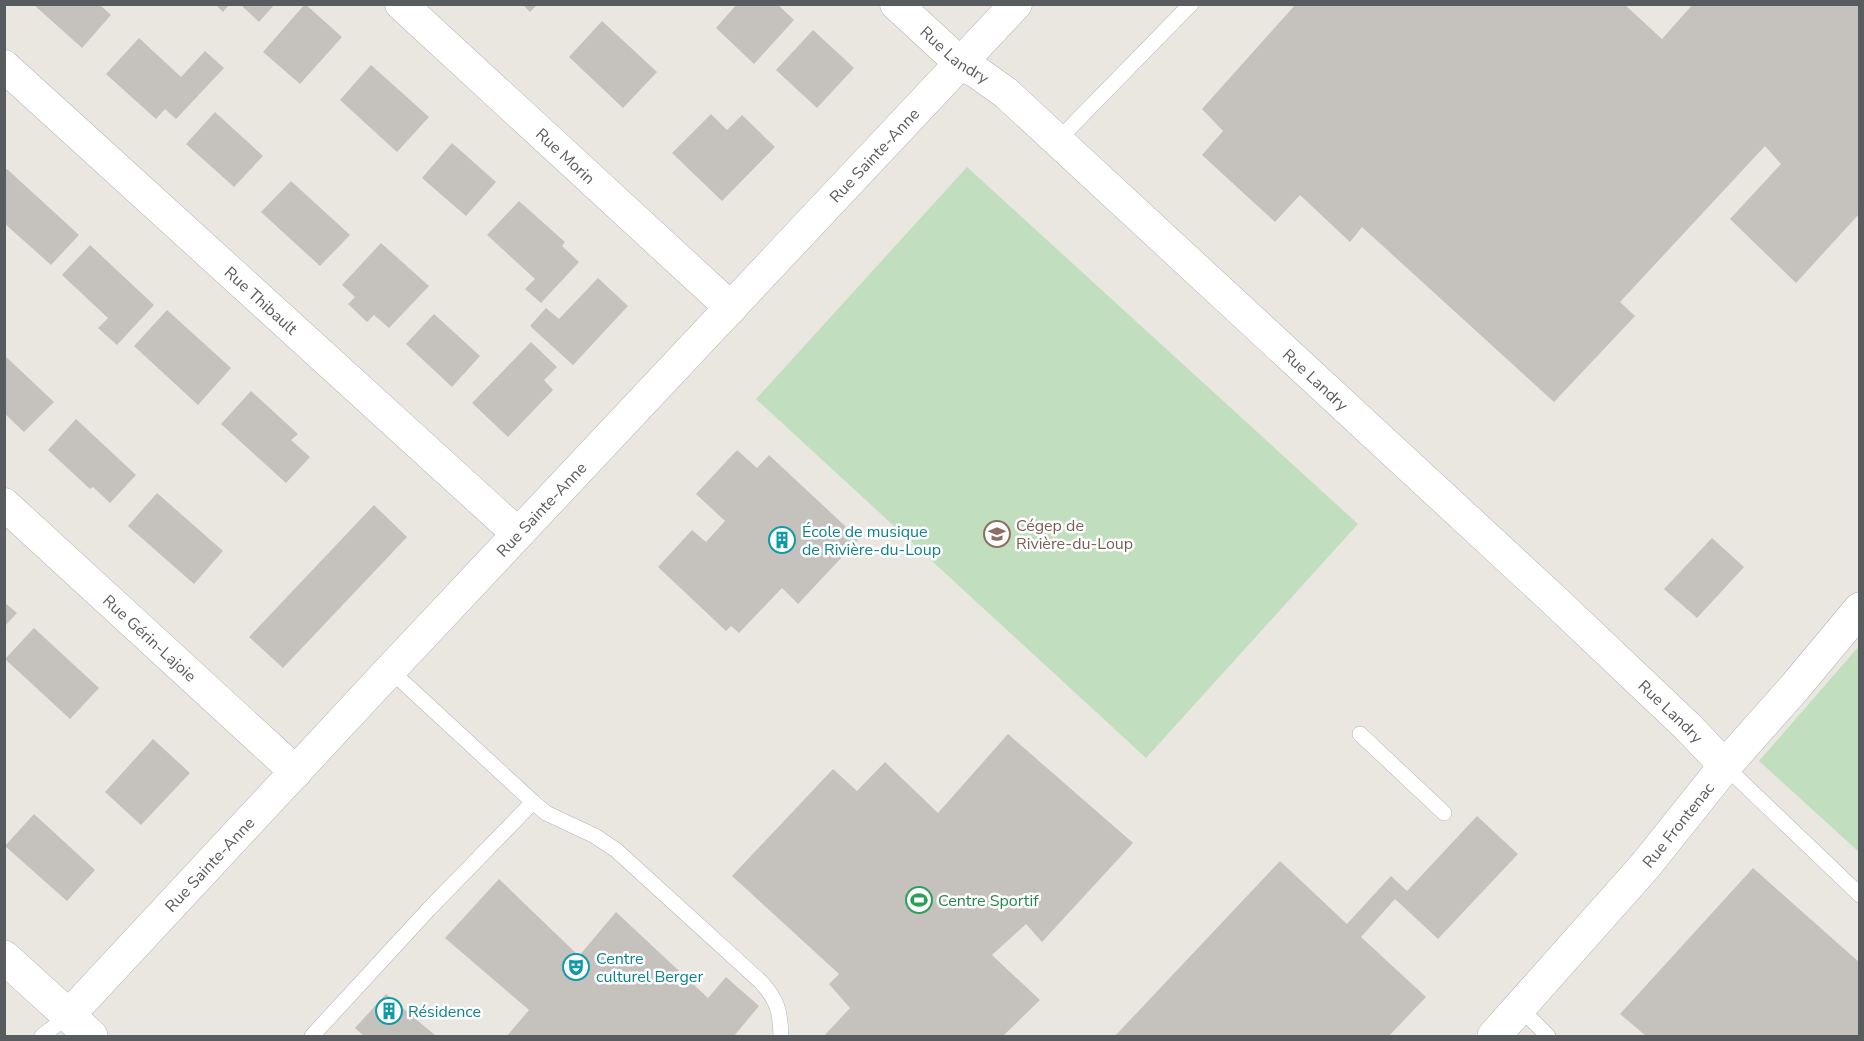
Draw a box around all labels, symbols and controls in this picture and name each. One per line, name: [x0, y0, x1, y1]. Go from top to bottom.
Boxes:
street label: Rue Landry: [915, 22, 994, 90]
street label: Rue Sainte-Anne: [825, 104, 925, 208]
street label: Rue Morin: [531, 124, 600, 189]
street label: Rue Thibault: [219, 262, 302, 340]
street label: Rue Landry: [1277, 344, 1353, 417]
street label: Rue Sainte-Anne: [492, 458, 592, 562]
place label: Cégep de Rivière-du-Loup: [1016, 515, 1133, 555]
school or university icon: Cégep de Rivière-du-Loup: [982, 519, 1012, 549]
place label: École de musique de Rivière-du-Loup: [802, 521, 941, 561]
building icon: École de musique de Rivière-du-Loup: [767, 525, 797, 555]
street label: Rue Gérin-Lajoie: [98, 590, 201, 687]
street label: Rue Landry: [1633, 675, 1708, 749]
street label: Rue Frontenac: [1638, 778, 1720, 873]
street label: Rue Sainte-Anne: [160, 813, 260, 917]
sports icon: Centre Sportif: [904, 885, 934, 915]
place label: Centre Sportif: [938, 890, 1039, 912]
place label: Centre culturel Berger: [596, 948, 703, 988]
theatre icon: Centre culturel Berger: [561, 952, 591, 982]
building icon: Résidence: [374, 996, 404, 1026]
place label: Résidence: [408, 1001, 481, 1023]

